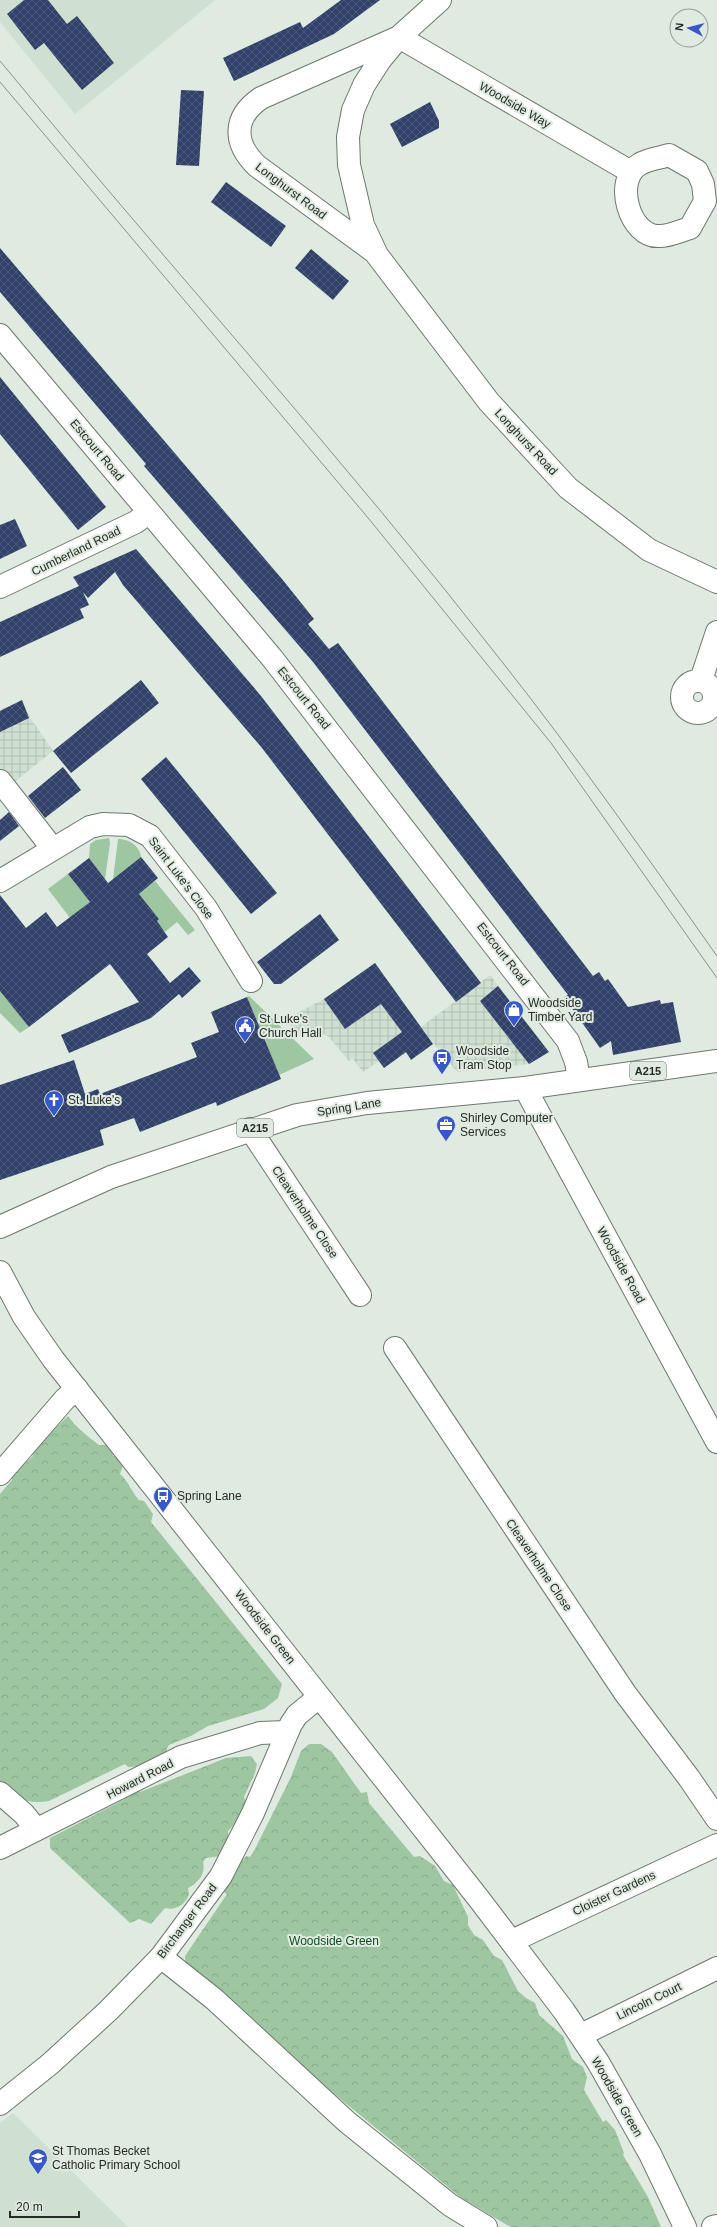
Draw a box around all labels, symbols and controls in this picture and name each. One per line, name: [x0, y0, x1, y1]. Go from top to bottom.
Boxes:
north arrow: [669, 8, 709, 48]
text: N: [673, 22, 686, 31]
street label: Woodside Way: [477, 79, 553, 131]
street label: Longhurst Road: [253, 160, 329, 222]
street label: Longhurst Road: [492, 406, 560, 478]
street label: Estcourt Road: [67, 416, 127, 484]
street label: Cumberland Road: [29, 523, 123, 579]
street label: Estcourt Road: [275, 664, 333, 732]
street label: Saint Luke's Close: [146, 834, 217, 922]
street label: Estcourt Road: [474, 920, 532, 988]
place label: Woodside Timber Yard: [528, 996, 592, 1024]
shop icon: Woodside Timber Yard: [503, 999, 525, 1027]
place label: St Luke's Church Hall: [259, 1012, 322, 1040]
public building icon: St Luke's Church Hall: [234, 1015, 256, 1043]
place label: Woodside Tram Stop: [456, 1044, 512, 1072]
bus stop icon: Woodside Tram Stop: [431, 1047, 453, 1075]
road number: A215: [630, 1062, 666, 1080]
church icon: St. Luke's: [43, 1089, 65, 1117]
place label: St. Luke's: [68, 1093, 120, 1107]
street label: Spring Lane: [316, 1095, 382, 1119]
place label: Shirley Computer Services: [460, 1111, 553, 1139]
office icon: Shirley Computer Services: [435, 1114, 457, 1142]
road number: A215: [237, 1119, 273, 1137]
street label: Cleaverholme Close: [269, 1163, 341, 1261]
street label: Woodside Road: [594, 1224, 648, 1306]
bus stop icon: Spring Lane: [152, 1485, 174, 1513]
place label: Spring Lane: [177, 1489, 242, 1503]
street label: Cleaverholme Close: [503, 1516, 575, 1614]
street label: Woodside Green: [232, 1587, 298, 1667]
street label: Howard Road: [104, 1756, 176, 1802]
street label: Cloister Gardens: [570, 1868, 658, 1918]
street label: Birchanger Road: [154, 1881, 220, 1961]
park label: Woodside Green: [289, 1934, 379, 1948]
street label: Lincoln Court: [614, 1979, 684, 2023]
street label: Woodside Green: [588, 2055, 646, 2139]
place label: St Thomas Becket Catholic Primary School: [52, 2144, 180, 2172]
school or university icon: St Thomas Becket Catholic Primary School: [27, 2147, 49, 2175]
scale bar: [10, 2193, 79, 2219]
text: 20 m: [16, 2200, 43, 2214]

